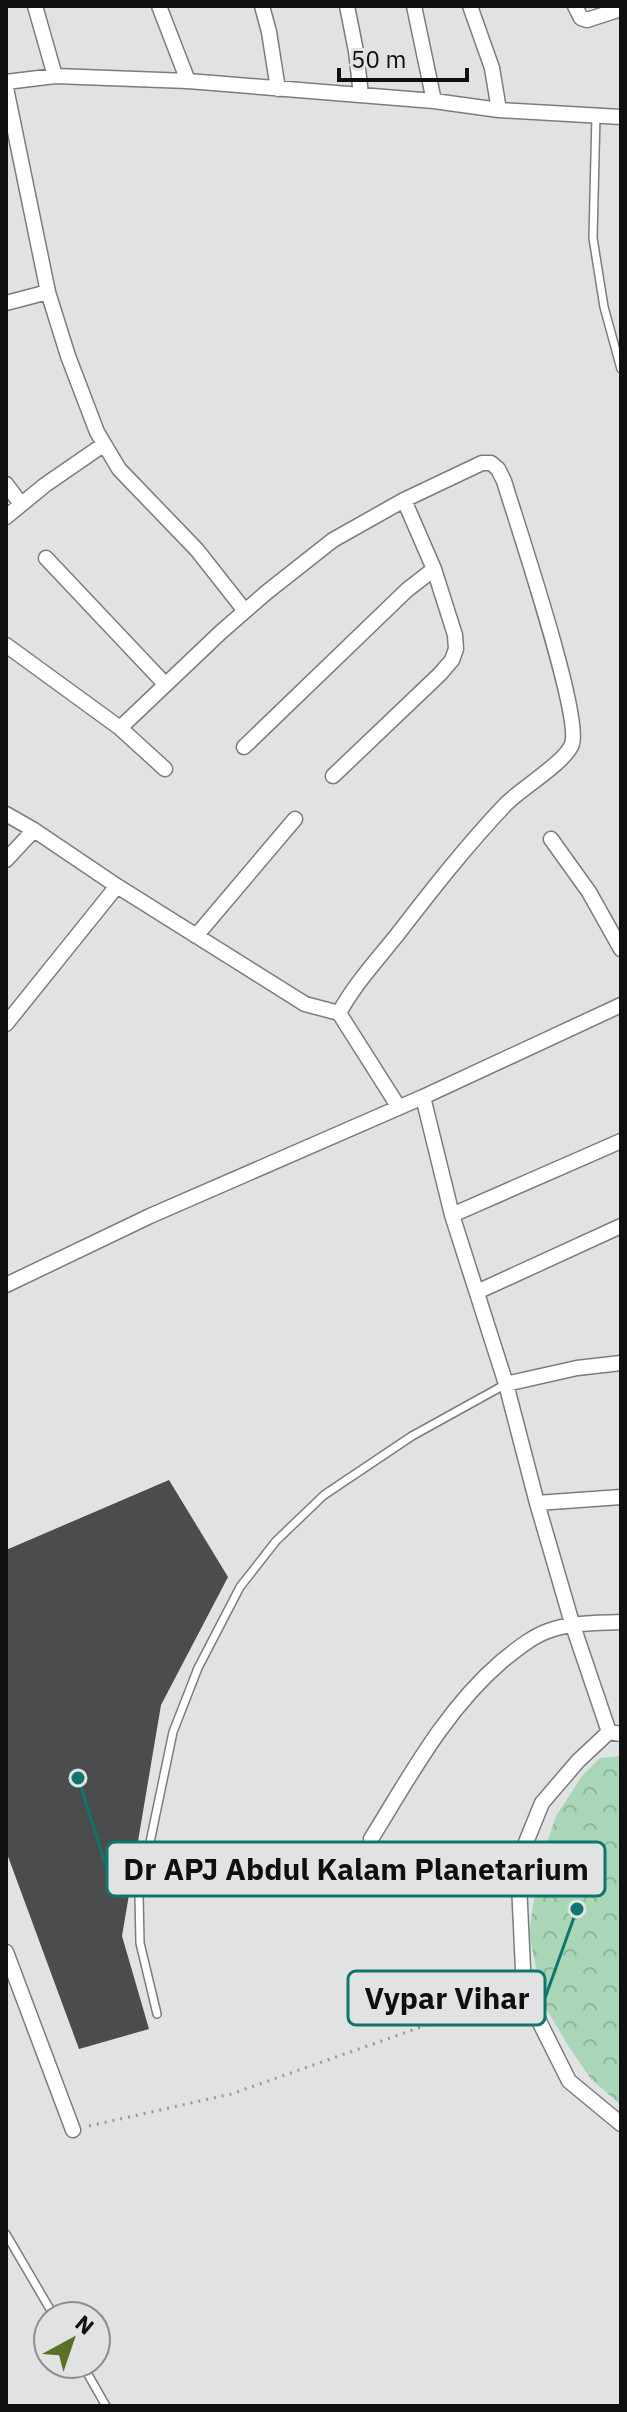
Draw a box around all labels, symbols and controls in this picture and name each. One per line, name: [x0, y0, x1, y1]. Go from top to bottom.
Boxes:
scale bar: [339, 32, 467, 82]
text: 50 m: [351, 43, 406, 75]
callout: Dr APJ Abdul Kalam Planetarium: [107, 1842, 605, 1896]
text: Dr APJ Abdul Kalam Planetarium: [123, 1849, 589, 1888]
callout: Vypar Vihar: [348, 1971, 545, 2025]
text: Vypar Vihar: [364, 1978, 530, 2017]
north arrow: [32, 2300, 112, 2380]
text: N: [70, 2308, 101, 2341]

